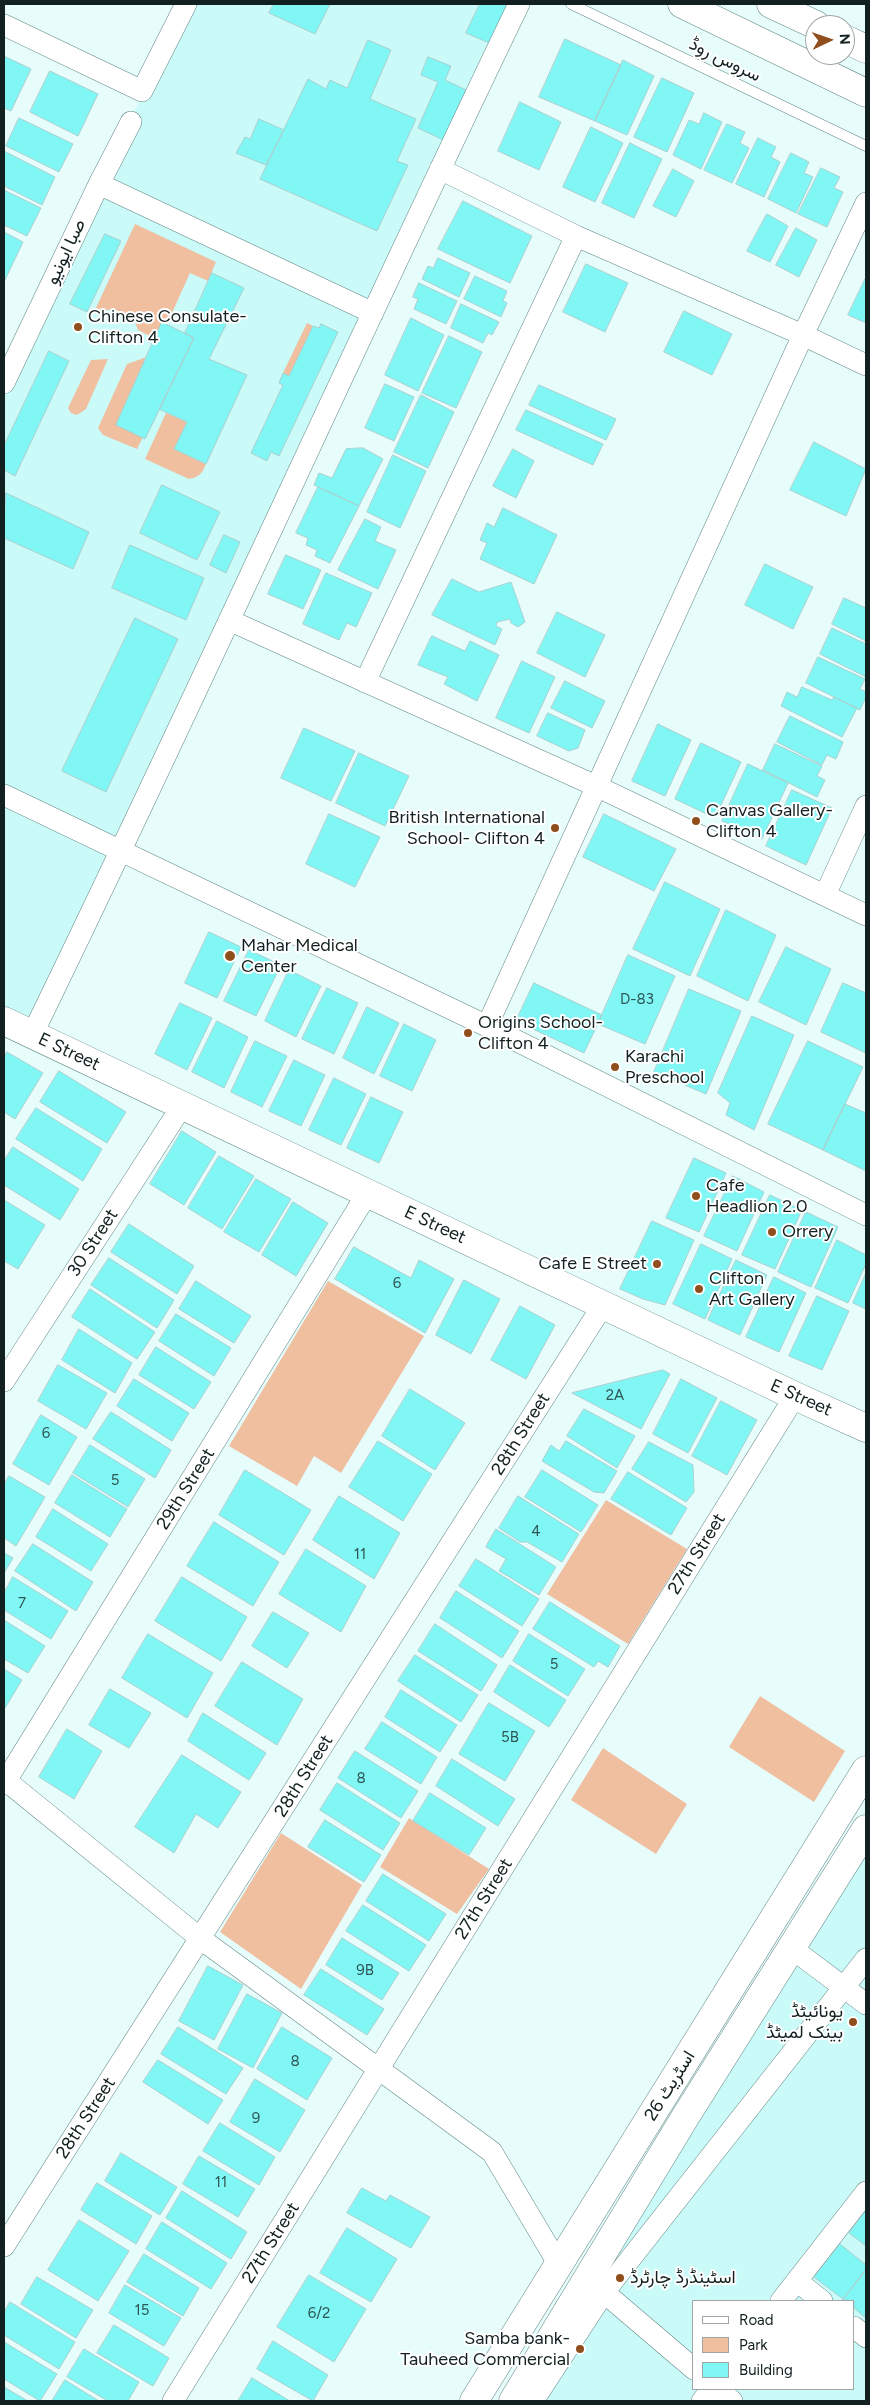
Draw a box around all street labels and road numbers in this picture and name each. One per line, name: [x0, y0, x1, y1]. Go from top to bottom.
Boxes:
street label: سروس روڈ: [686, 33, 764, 87]
street label: صبا ایونیو: [41, 216, 91, 288]
street label: E Street: [35, 1028, 103, 1076]
street label: E Street: [401, 1201, 469, 1249]
street label: 30 Street: [63, 1205, 123, 1281]
street label: E Street: [767, 1375, 835, 1421]
street label: 28th Street: [487, 1389, 555, 1479]
street label: 29th Street: [152, 1444, 220, 1534]
street label: 27th Street: [664, 1510, 730, 1598]
street label: 28th Street: [270, 1731, 338, 1821]
street label: 27th Street: [451, 1855, 517, 1943]
street label: اسٹریٹ 26: [640, 2047, 700, 2125]
street label: 28th Street: [52, 2073, 120, 2163]
street label: 27th Street: [238, 2199, 304, 2287]

